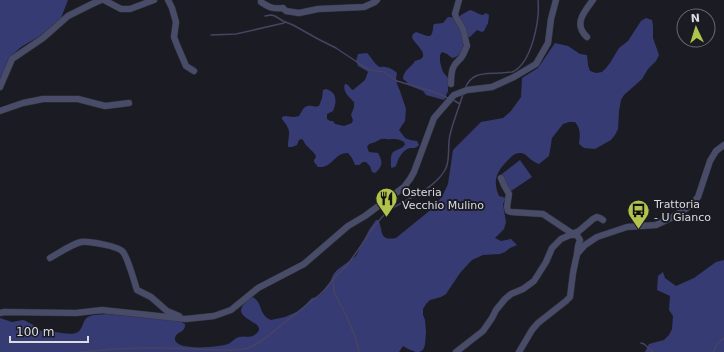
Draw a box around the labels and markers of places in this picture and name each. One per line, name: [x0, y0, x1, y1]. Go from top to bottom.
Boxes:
restaurant icon: Osteria Vecchio Mulino: [374, 185, 400, 218]
place label: Osteria Vecchio Mulino: [402, 186, 484, 212]
bus stop icon: Trattoria - U Gianco: [626, 197, 652, 230]
place label: Trattoria - U Gianco: [653, 198, 711, 224]

